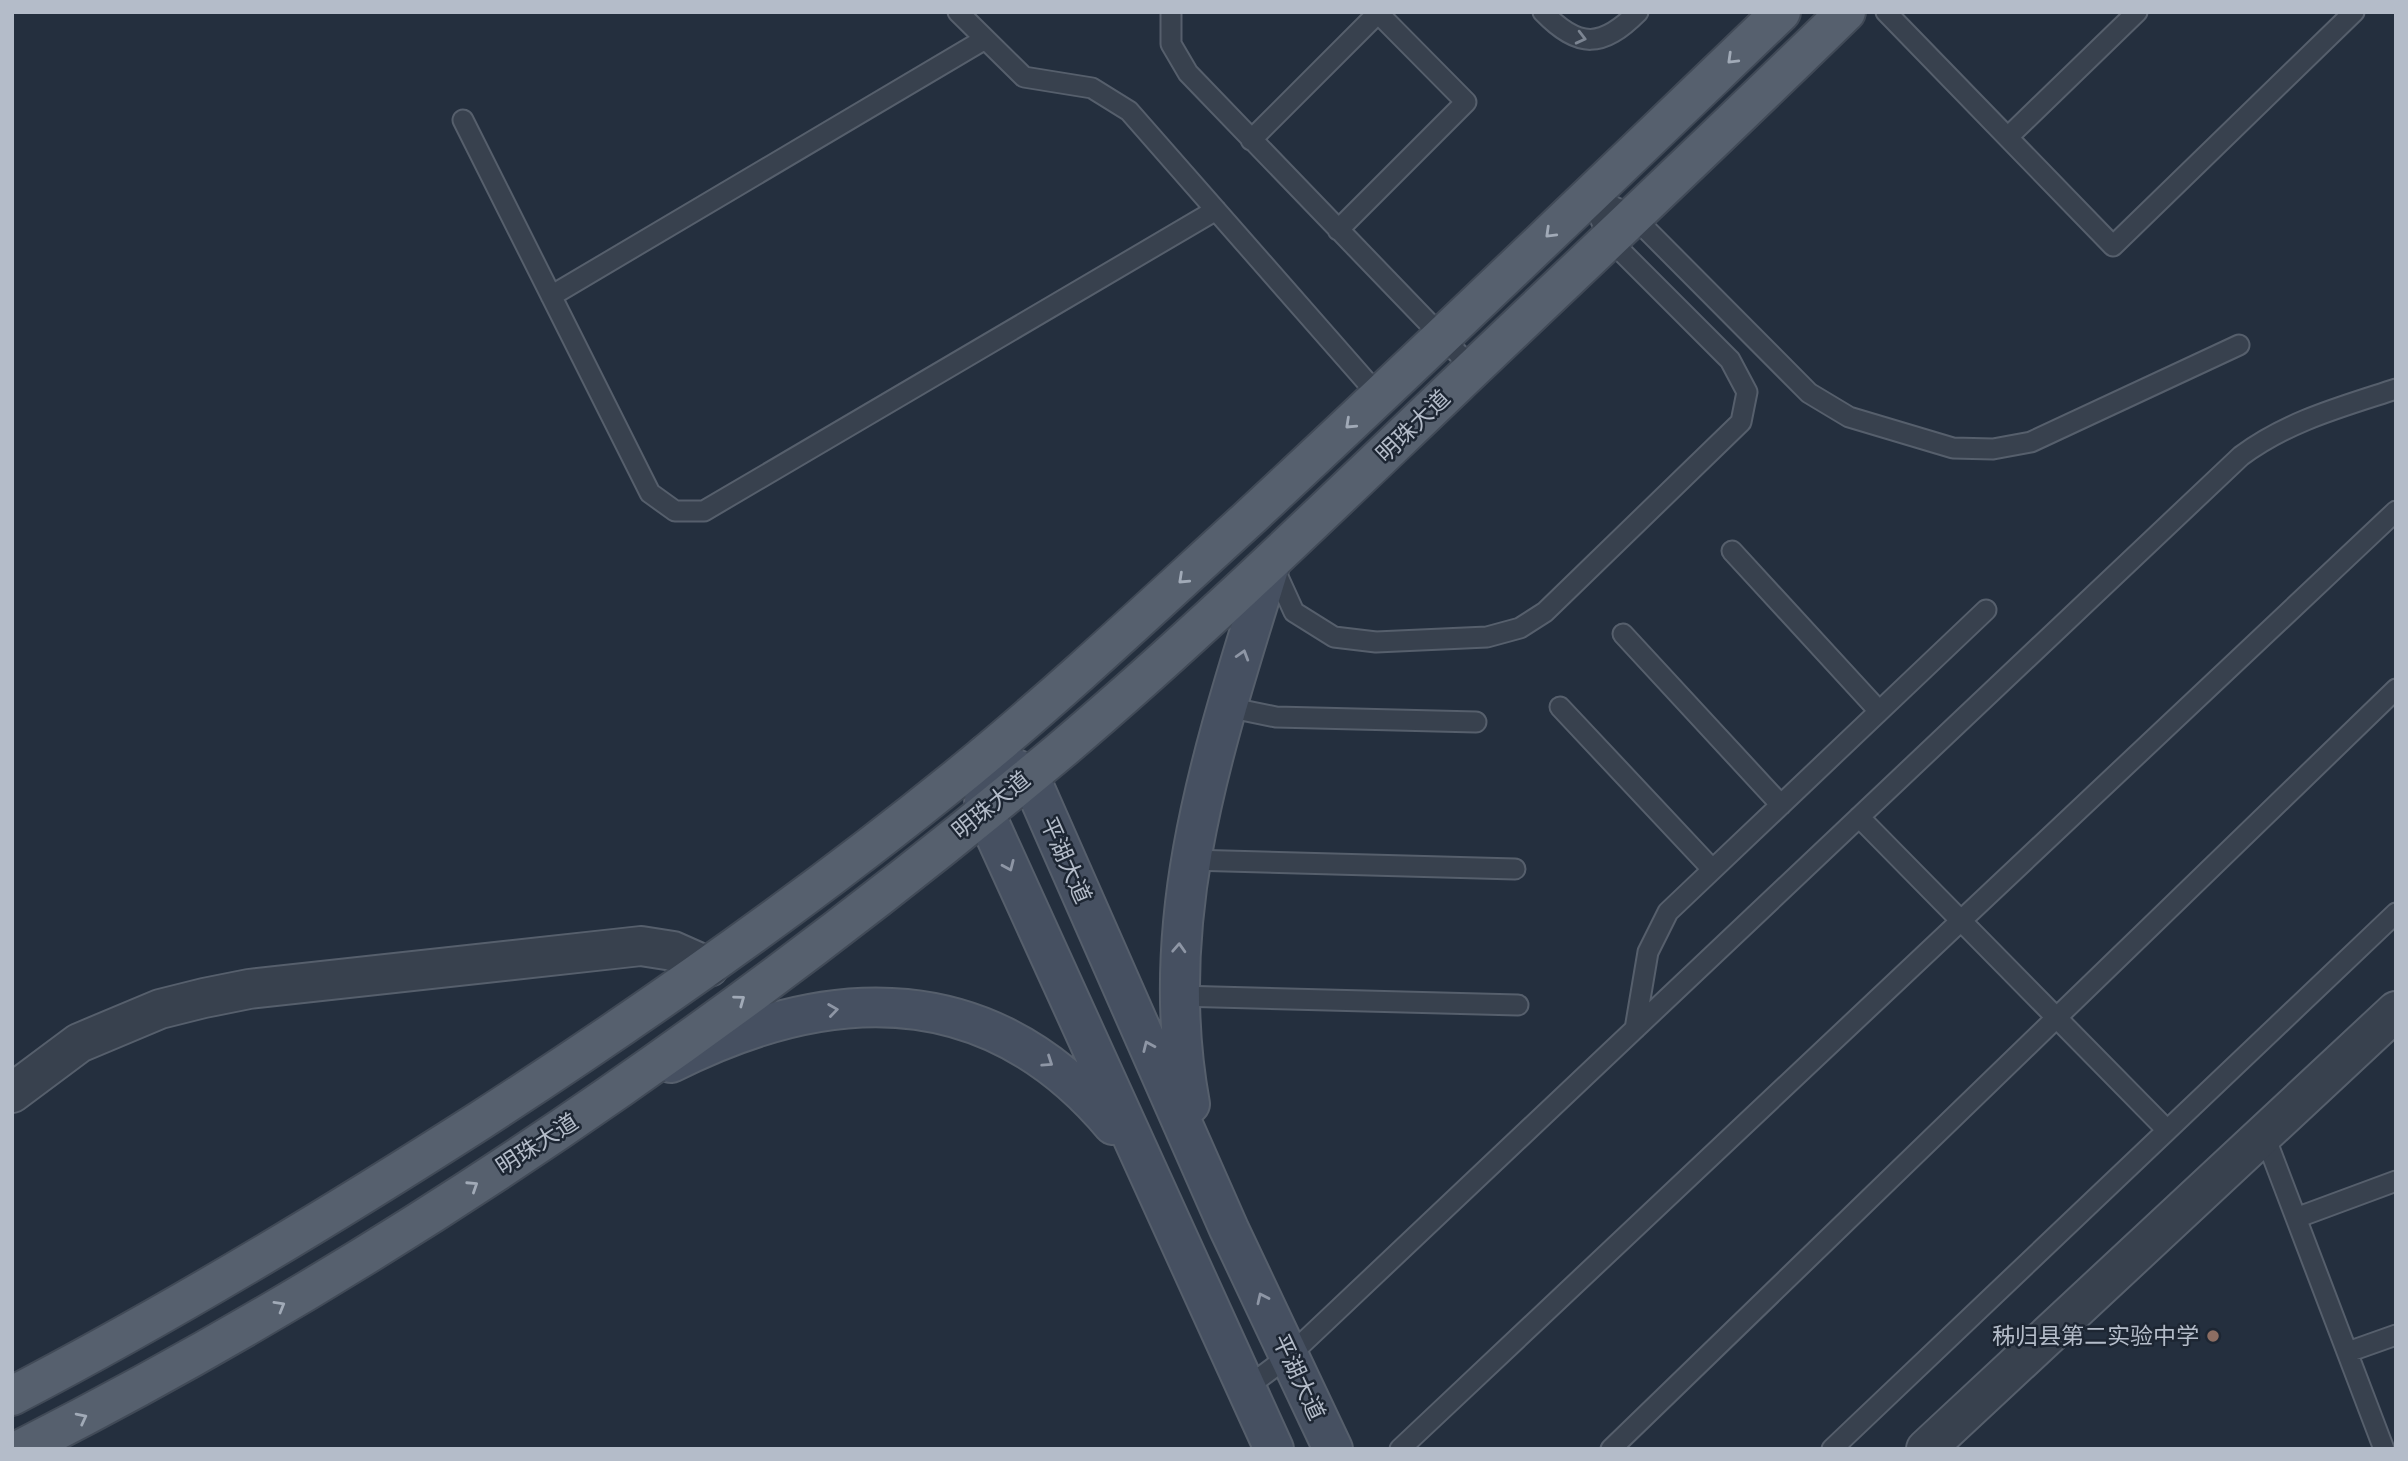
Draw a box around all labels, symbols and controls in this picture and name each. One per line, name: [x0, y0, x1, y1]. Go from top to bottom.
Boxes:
one-way arrow: [1575, 30, 1587, 44]
one-way arrow: [1727, 51, 1740, 64]
one-way arrow: [1545, 225, 1558, 238]
street label: 明珠大道: [1369, 383, 1456, 468]
one-way arrow: [1345, 416, 1358, 429]
one-way arrow: [1178, 571, 1191, 583]
one-way arrow: [1234, 649, 1249, 661]
street label: 明珠大道: [945, 764, 1036, 845]
street label: 平湖大道: [1035, 811, 1099, 908]
one-way arrow: [1001, 859, 1015, 872]
one-way arrow: [1172, 942, 1187, 953]
one-way arrow: [732, 995, 745, 1008]
one-way arrow: [827, 1002, 839, 1017]
one-way arrow: [1142, 1041, 1156, 1053]
one-way arrow: [1041, 1054, 1054, 1067]
street label: 明珠大道: [490, 1106, 583, 1181]
one-way arrow: [465, 1182, 478, 1194]
one-way arrow: [1256, 1293, 1270, 1305]
one-way arrow: [273, 1301, 285, 1314]
place label: 秭归县第二实验中学: [1992, 1320, 2199, 1350]
marker: 秭归县第二实验中学: [2205, 1328, 2221, 1344]
street label: 平湖大道: [1267, 1329, 1333, 1425]
one-way arrow: [75, 1412, 87, 1426]

